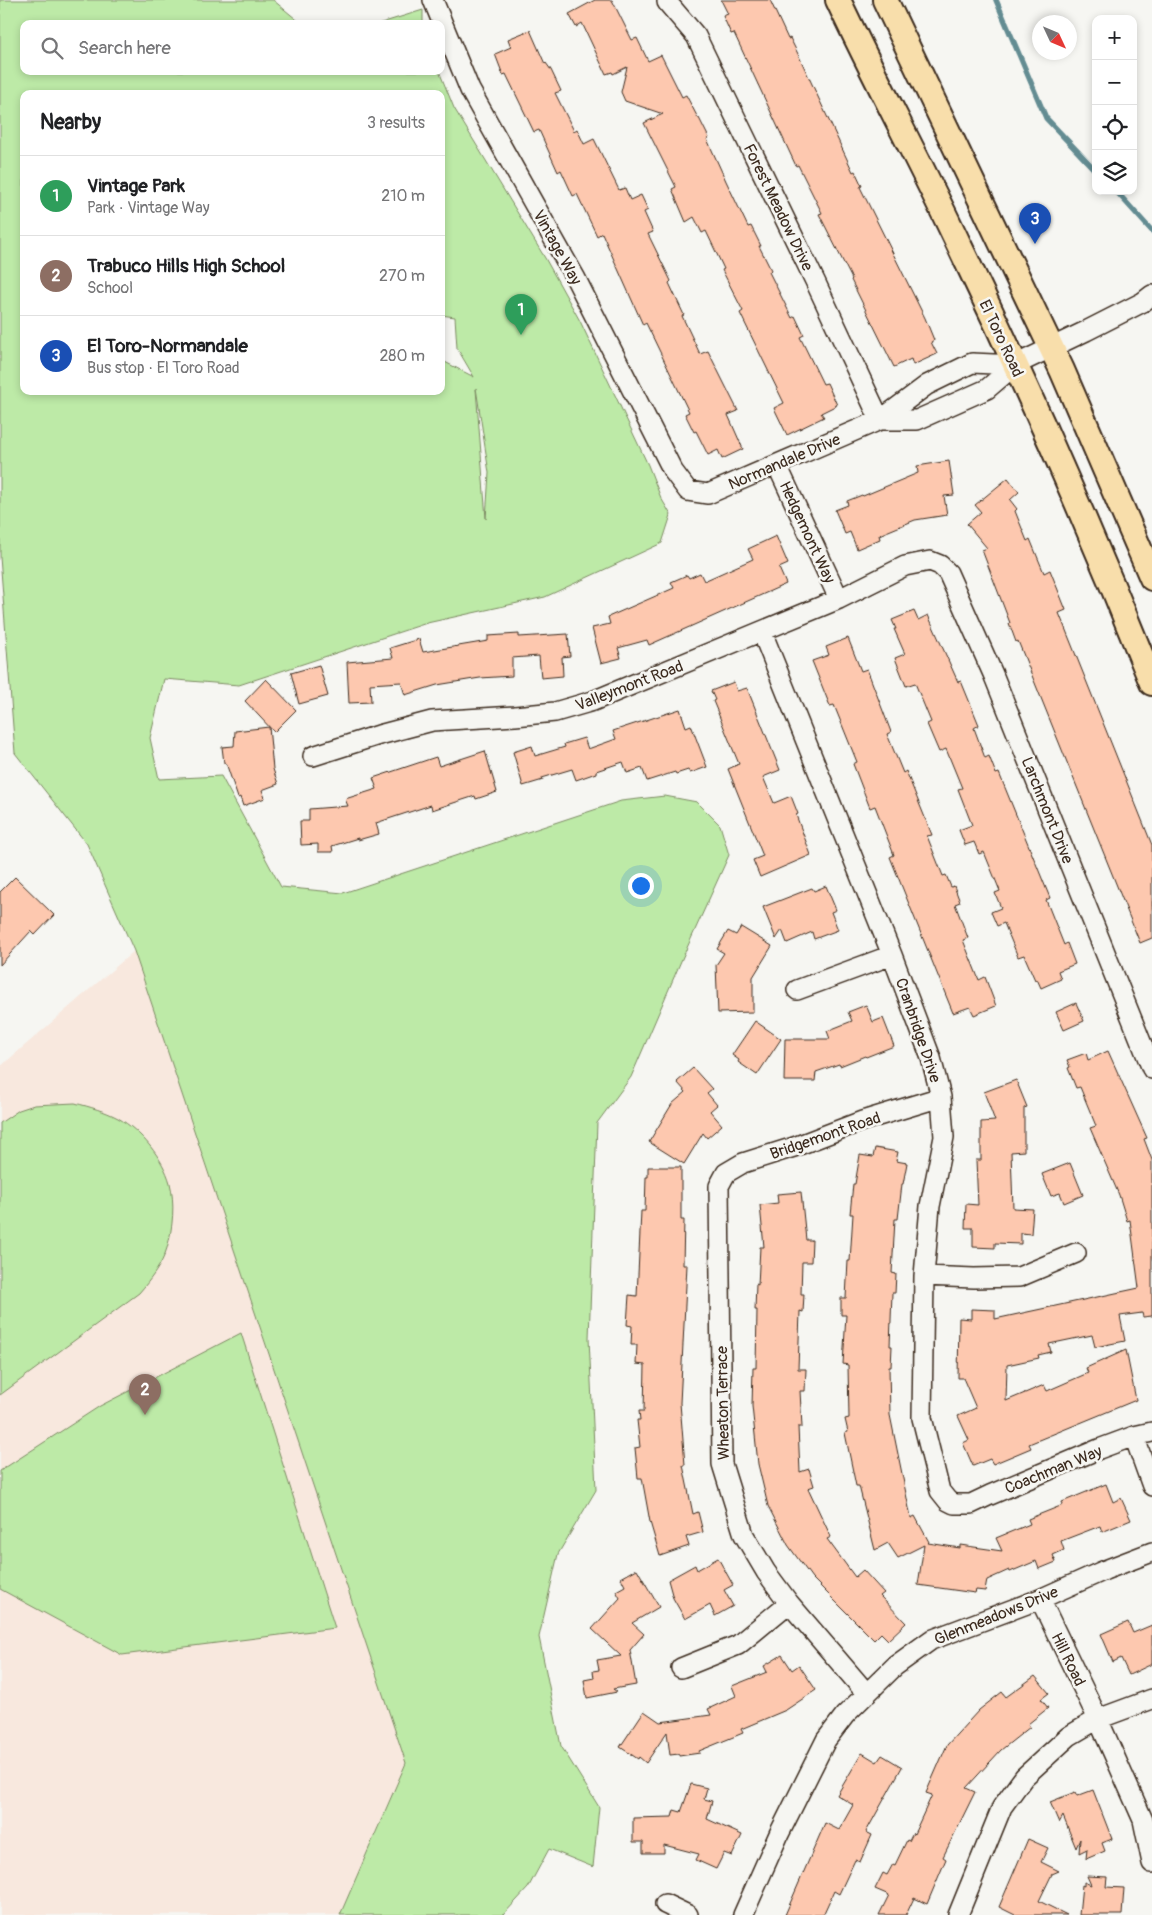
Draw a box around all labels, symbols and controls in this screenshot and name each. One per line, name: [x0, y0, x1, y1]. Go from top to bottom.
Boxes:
north arrow: [1032, 15, 1077, 60]
map controls: [1092, 15, 1137, 195]
button: +: [1092, 15, 1137, 60]
search box: [20, 20, 445, 75]
icon: search: [38, 34, 66, 62]
text: Search here: [78, 36, 171, 60]
button: −: [1092, 60, 1137, 105]
button: locate: [1092, 105, 1137, 150]
text: Nearby: [40, 109, 101, 136]
text: 3 results: [367, 113, 425, 133]
street label: Forest Meadow Drive: [739, 141, 818, 274]
button: layers: [1092, 150, 1137, 195]
text: Vintage Park: [87, 174, 185, 198]
text: 1: [53, 186, 59, 206]
text: 210 m: [381, 186, 425, 206]
text: Park · Vintage Way: [87, 198, 210, 218]
pin: 3: [1019, 203, 1051, 244]
street label: Vintage Way: [528, 207, 586, 289]
text: Trabuco Hills High School: [87, 254, 285, 278]
text: 2: [52, 266, 60, 286]
text: 270 m: [379, 266, 425, 286]
text: School: [87, 278, 133, 298]
pin: 1: [505, 294, 537, 335]
street label: El Toro Road: [975, 297, 1028, 380]
text: El Toro-Normandale: [87, 334, 248, 358]
text: 3: [52, 346, 60, 366]
text: 280 m: [379, 346, 425, 366]
text: Bus stop · El Toro Road: [87, 358, 240, 378]
street label: Normandale Drive: [725, 429, 844, 495]
street label: Hedgemont Way: [775, 478, 840, 587]
street label: Valleymont Road: [573, 656, 686, 716]
street label: Larchmont Drive: [1017, 754, 1078, 867]
your location: [628, 873, 654, 899]
street label: Cranbridge Drive: [891, 975, 945, 1085]
street label: Bridgemont Road: [767, 1108, 883, 1164]
street label: Wheaton Terrace: [712, 1346, 734, 1460]
pin: 2: [129, 1374, 161, 1415]
street label: Coachman Way: [1002, 1441, 1105, 1499]
street label: Glenmeadows Drive: [931, 1582, 1061, 1650]
street label: Hill Road: [1047, 1629, 1090, 1690]

